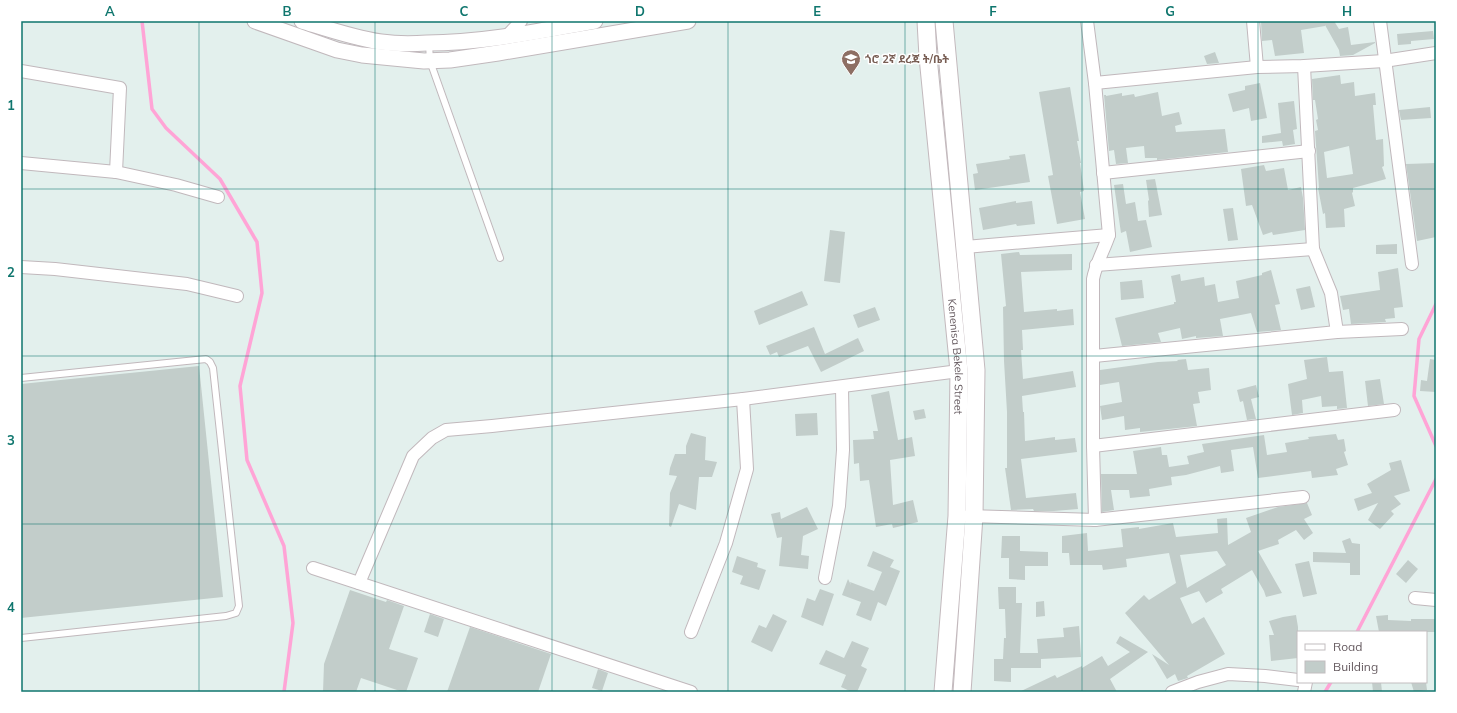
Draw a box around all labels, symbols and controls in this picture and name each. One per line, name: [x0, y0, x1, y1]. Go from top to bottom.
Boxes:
text: A: [105, 3, 115, 19]
text: B: [283, 3, 292, 19]
text: C: [460, 3, 469, 19]
text: D: [635, 3, 645, 19]
text: E: [813, 3, 821, 19]
text: F: [989, 3, 997, 19]
text: G: [1165, 3, 1175, 19]
text: H: [1342, 3, 1352, 19]
school or university icon: ጎሮ 2ኛ ደረጃ ት/ቤት: [840, 48, 862, 76]
place label: ጎሮ 2ኛ ደረጃ ት/ቤት: [865, 52, 949, 66]
text: 1: [7, 97, 15, 113]
text: 2: [7, 264, 15, 280]
street label: Kenenisa Bekele Street: [945, 298, 966, 415]
text: 3: [7, 432, 15, 448]
text: 4: [7, 599, 15, 615]
legend: [1297, 631, 1427, 683]
text: Road: [1333, 639, 1362, 654]
text: Building: [1333, 659, 1378, 674]

